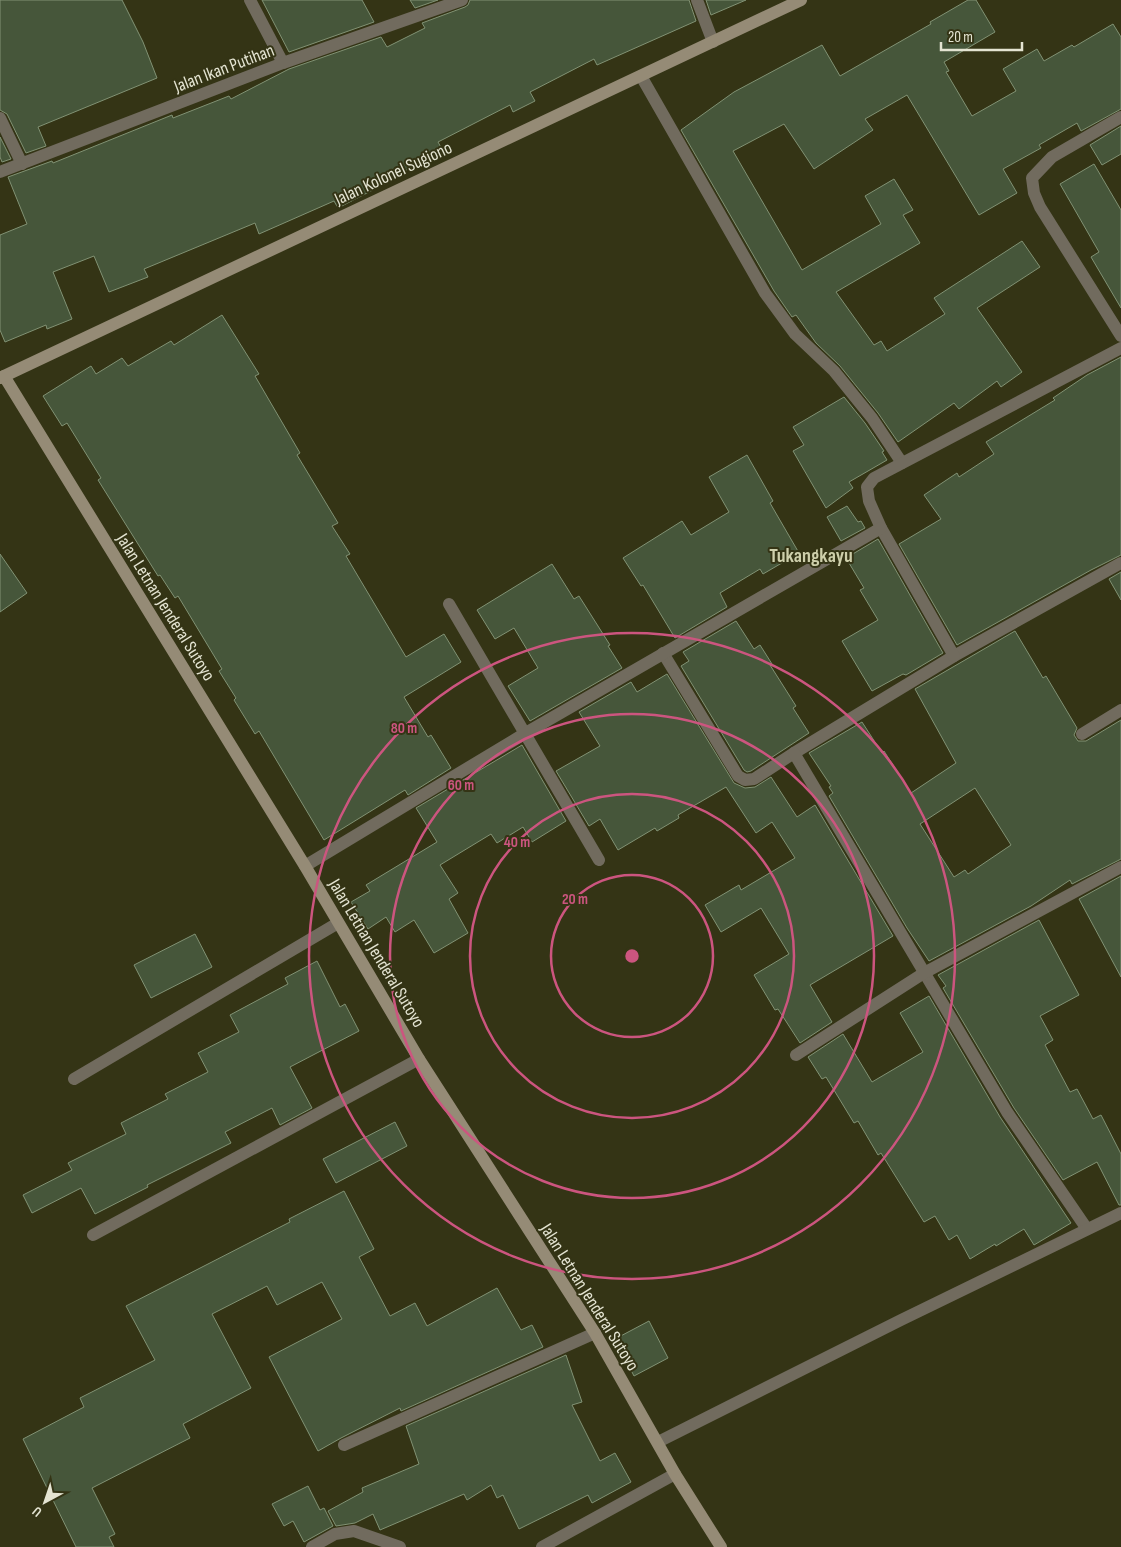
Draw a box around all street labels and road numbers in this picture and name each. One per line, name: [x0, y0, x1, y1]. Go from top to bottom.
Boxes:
street label: Jalan Ikan Putihan: [170, 40, 277, 98]
street label: Jalan Kolonel Sugiono: [330, 137, 455, 210]
street label: Jalan Letnan Jenderal Sutoyo: [111, 529, 219, 685]
street label: Jalan Letnan Jenderal Sutoyo: [323, 874, 429, 1031]
street label: Jalan Letnan Jenderal Sutoyo: [535, 1219, 643, 1375]

